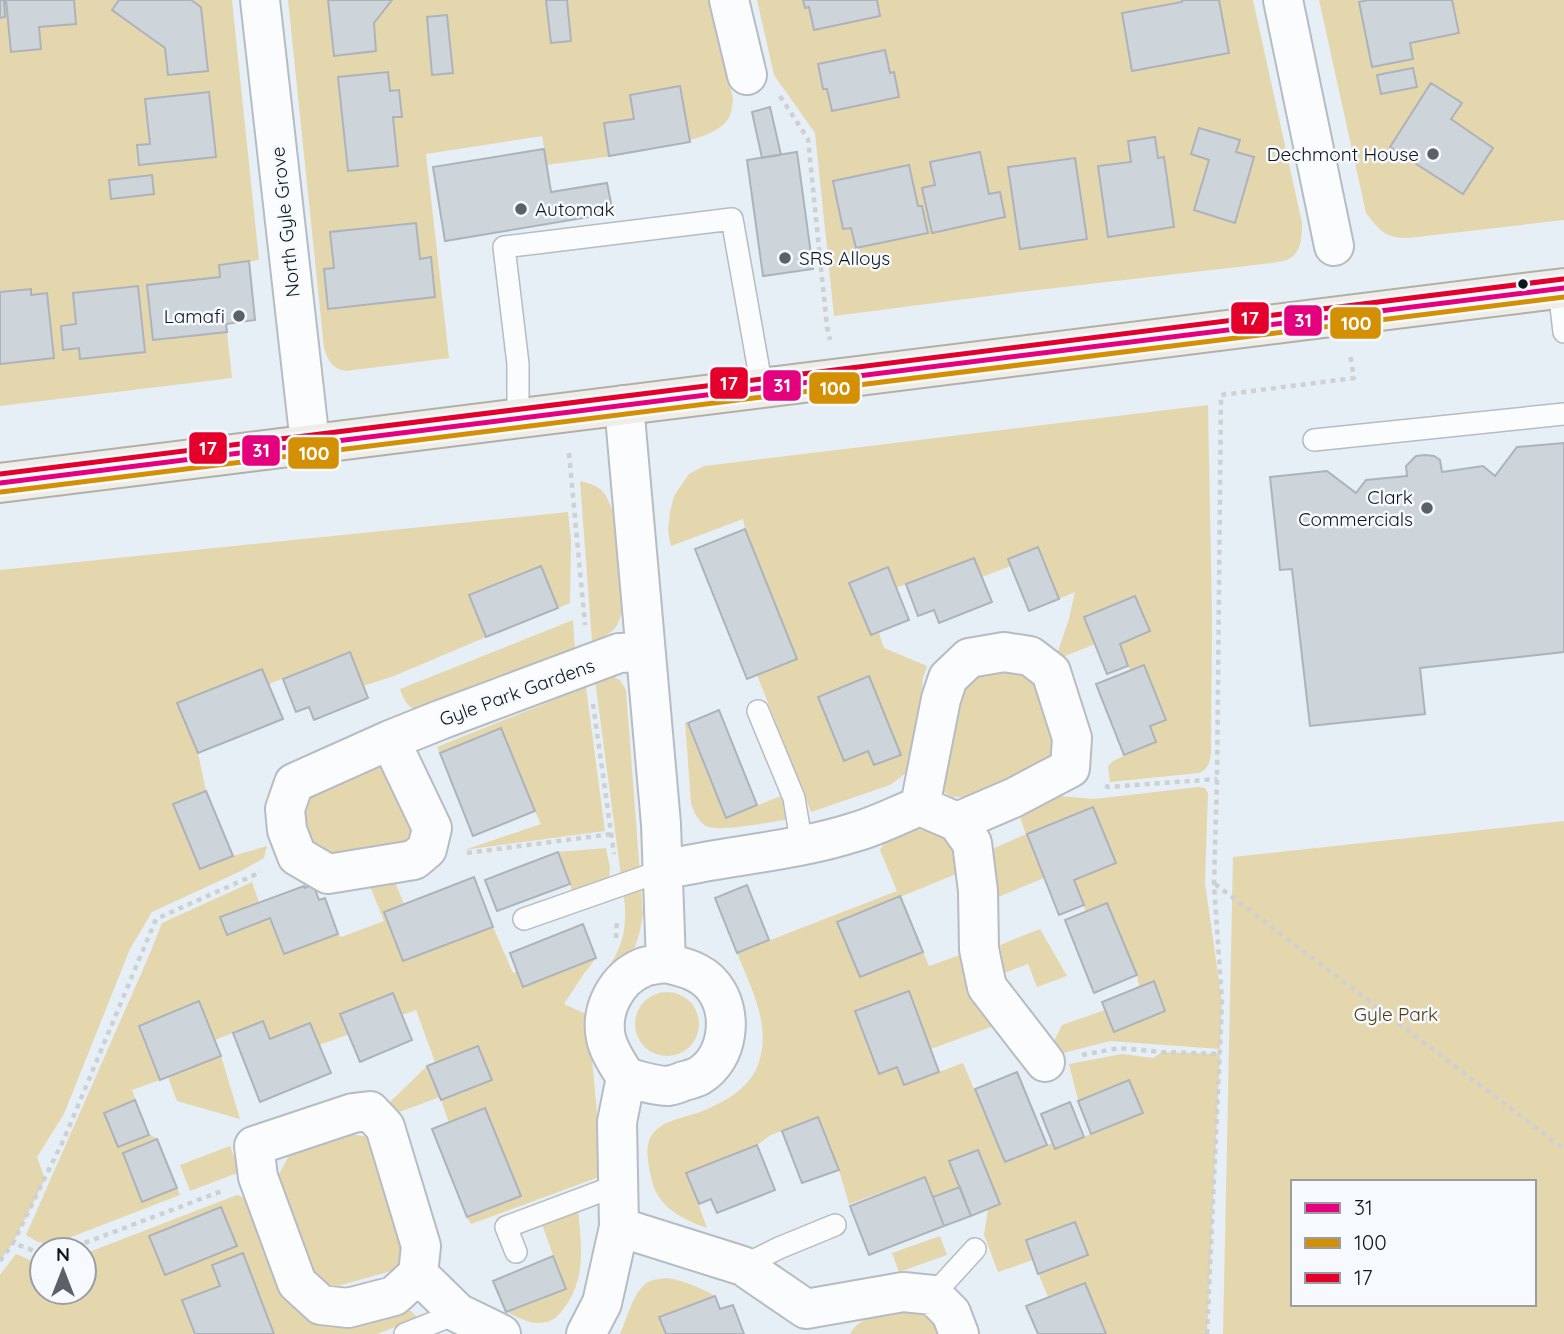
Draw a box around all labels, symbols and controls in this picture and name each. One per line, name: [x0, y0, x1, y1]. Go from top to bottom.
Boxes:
place label: Dechmont House: [1267, 142, 1419, 166]
street label: North Gyle Grove: [265, 145, 305, 299]
marker: Dechmont House: [1425, 146, 1441, 162]
place label: Automak: [535, 197, 615, 221]
marker: Automak: [513, 201, 529, 217]
place label: SRS Alloys: [799, 246, 890, 270]
marker: SRS Alloys: [777, 250, 793, 266]
unlabelled marker: [1516, 277, 1530, 291]
line badge: 17: [1230, 301, 1270, 335]
place label: Lamafi: [164, 304, 225, 328]
line badge: 31: [1283, 304, 1323, 337]
text: 17: [1241, 306, 1259, 330]
line badge: 100: [1329, 306, 1382, 340]
marker: Lamafi: [231, 308, 247, 324]
text: 31: [1294, 308, 1312, 332]
text: 100: [1341, 311, 1371, 335]
line badge: 17: [709, 366, 749, 400]
line badge: 31: [762, 369, 802, 402]
text: 17: [720, 371, 738, 395]
line badge: 100: [808, 371, 861, 405]
text: 31: [773, 373, 791, 397]
text: 100: [820, 376, 850, 400]
line badge: 17: [188, 431, 228, 465]
line badge: 31: [241, 434, 281, 467]
text: 17: [199, 436, 217, 460]
line badge: 100: [287, 436, 340, 470]
text: 31: [252, 438, 270, 462]
text: 100: [299, 441, 329, 465]
place label: Clark Commercials: [1298, 485, 1413, 531]
marker: Clark Commercials: [1419, 500, 1435, 516]
street label: Gyle Park Gardens: [436, 653, 598, 731]
park label: Gyle Park: [1354, 1002, 1438, 1026]
legend: [1291, 1180, 1536, 1306]
text: 31: [1354, 1194, 1373, 1220]
text: 100: [1354, 1229, 1387, 1255]
north arrow: [28, 1236, 98, 1306]
text: N: [56, 1242, 70, 1266]
text: 17: [1354, 1264, 1373, 1290]

